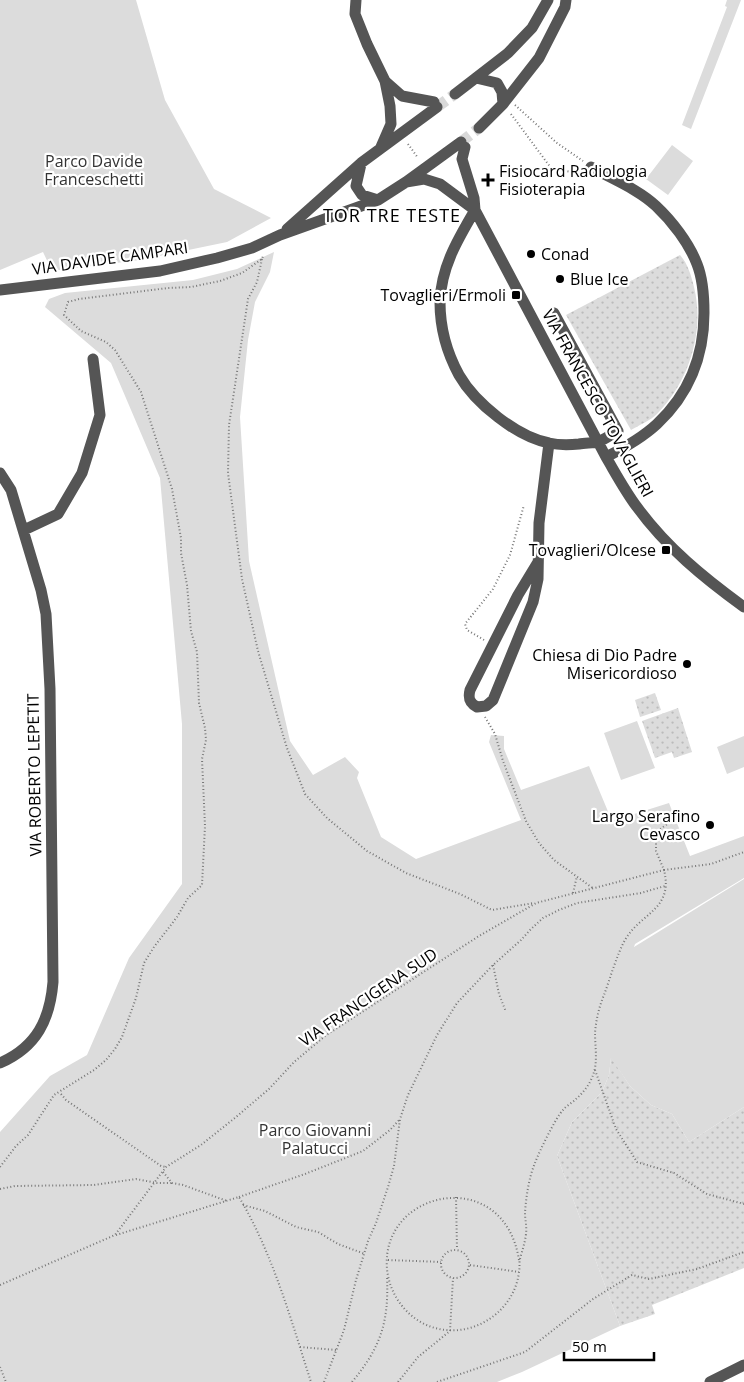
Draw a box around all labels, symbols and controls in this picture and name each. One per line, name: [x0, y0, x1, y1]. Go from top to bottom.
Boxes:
park label: Parco Davide Franceschetti: [44, 150, 144, 190]
place label: Fisiocard Radiologia Fisioterapia: [499, 160, 647, 200]
marker: Fisiocard Radiologia Fisioterapia: [481, 173, 495, 187]
district label: TOR TRE TESTE: [323, 203, 461, 227]
street label: VIA DAVIDE CAMPARI: [31, 236, 189, 280]
place label: Conad: [541, 243, 589, 265]
marker: Conad: [525, 248, 537, 260]
place label: Blue Ice: [570, 268, 628, 290]
marker: Blue Ice: [554, 273, 566, 285]
place label: Tovaglieri/Ermoli: [381, 284, 506, 306]
marker: Tovaglieri/Ermoli: [510, 289, 522, 301]
street label: VIA FRANCESCO TOVAGLIERI: [537, 305, 659, 501]
place label: Tovaglieri/Olcese: [529, 539, 656, 561]
marker: Tovaglieri/Olcese: [660, 544, 672, 556]
place label: Chiesa di Dio Padre Misericordioso: [532, 644, 677, 684]
marker: Chiesa di Dio Padre Misericordioso: [681, 658, 693, 670]
street label: VIA ROBERTO LEPETIT: [22, 693, 46, 857]
place label: Largo Serafino Cevasco: [592, 805, 700, 845]
marker: Largo Serafino Cevasco: [704, 819, 716, 831]
street label: VIA FRANCIGENA SUD: [295, 943, 441, 1051]
park label: Parco Giovanni Palatucci: [259, 1119, 371, 1159]
scale bar: [564, 1330, 654, 1362]
text: 50 m: [572, 1336, 607, 1356]

